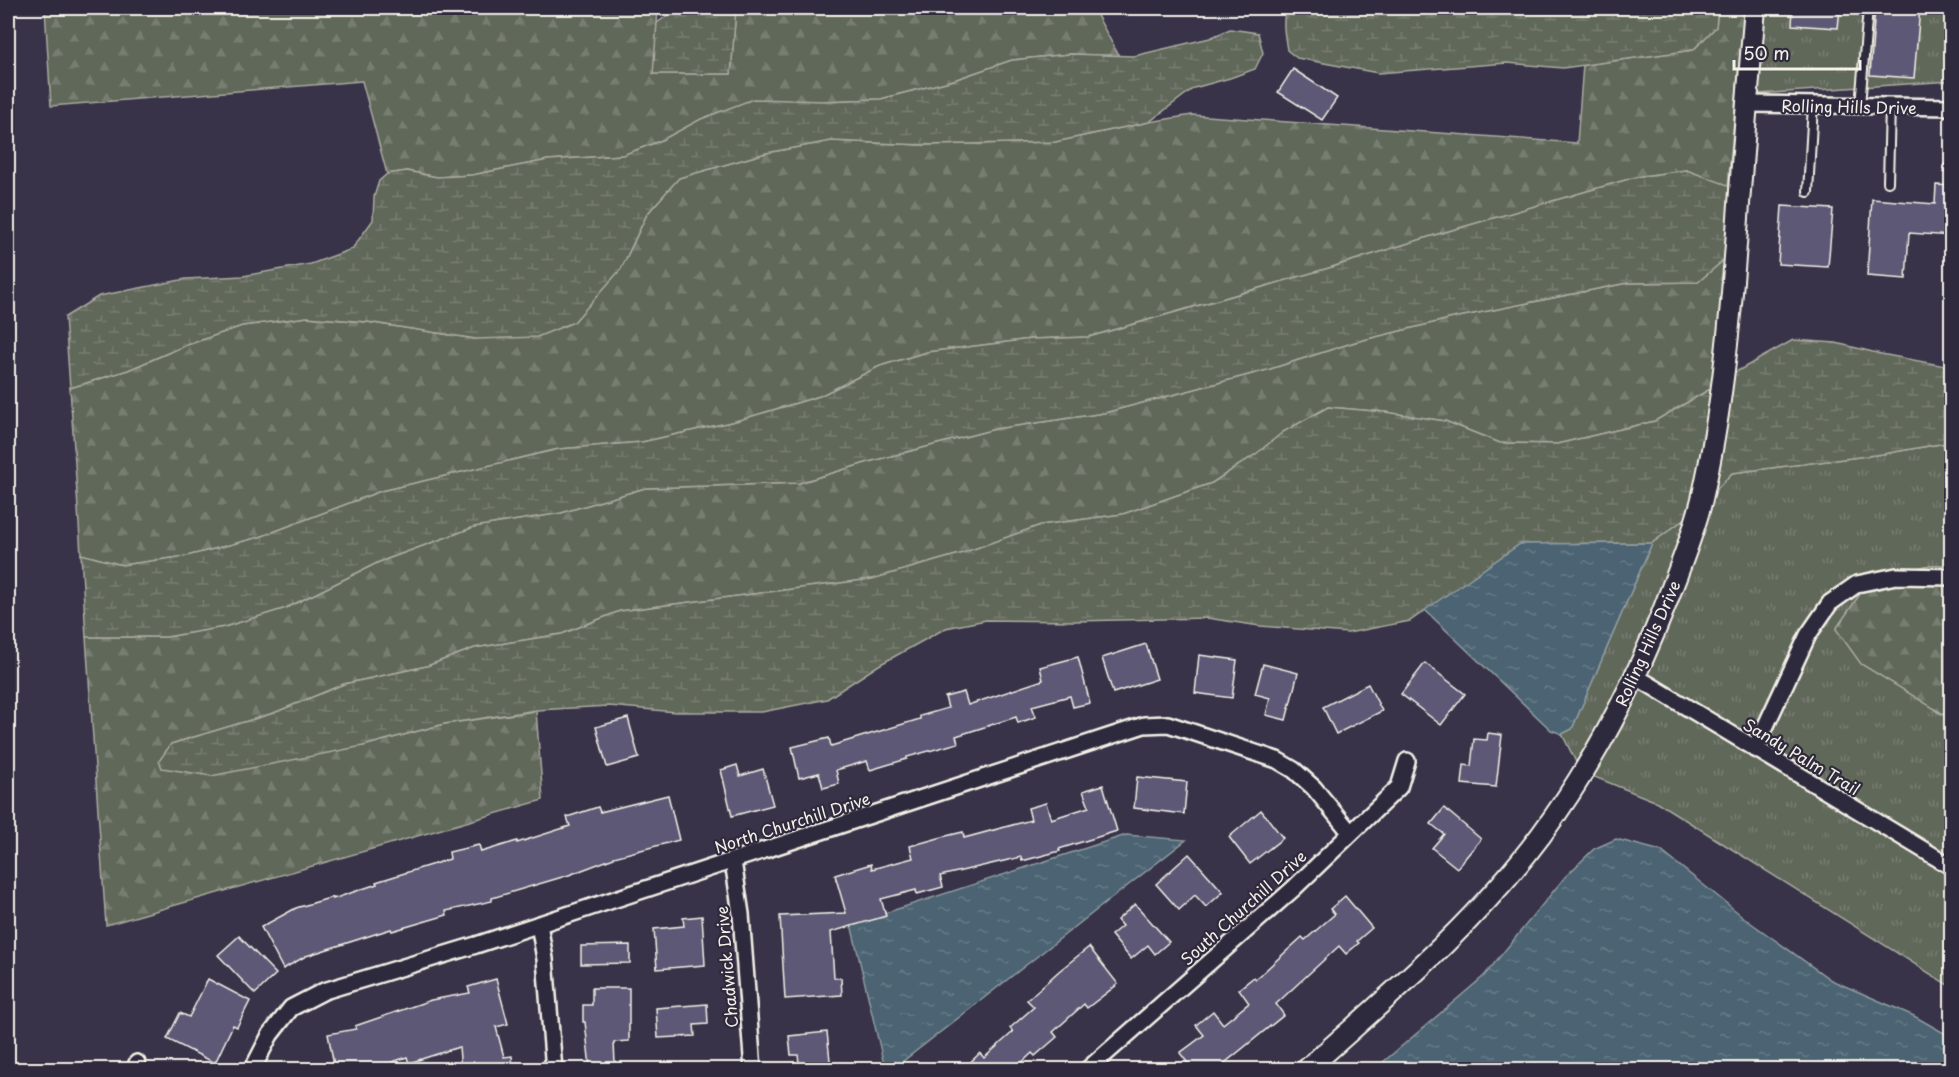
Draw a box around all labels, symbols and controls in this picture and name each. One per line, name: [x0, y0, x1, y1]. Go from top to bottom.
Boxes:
scale bar: [1734, 33, 1860, 71]
text: 50 m: [1743, 39, 1790, 66]
street label: Rolling Hills Drive: [1781, 93, 1917, 119]
street label: Rolling Hills Drive: [1609, 576, 1685, 710]
street label: Sandy Palm Trail: [1739, 712, 1865, 800]
street label: North Churchill Drive: [711, 785, 873, 859]
street label: South Churchill Drive: [1175, 844, 1311, 970]
street label: Chadwick Drive: [709, 905, 743, 1029]

